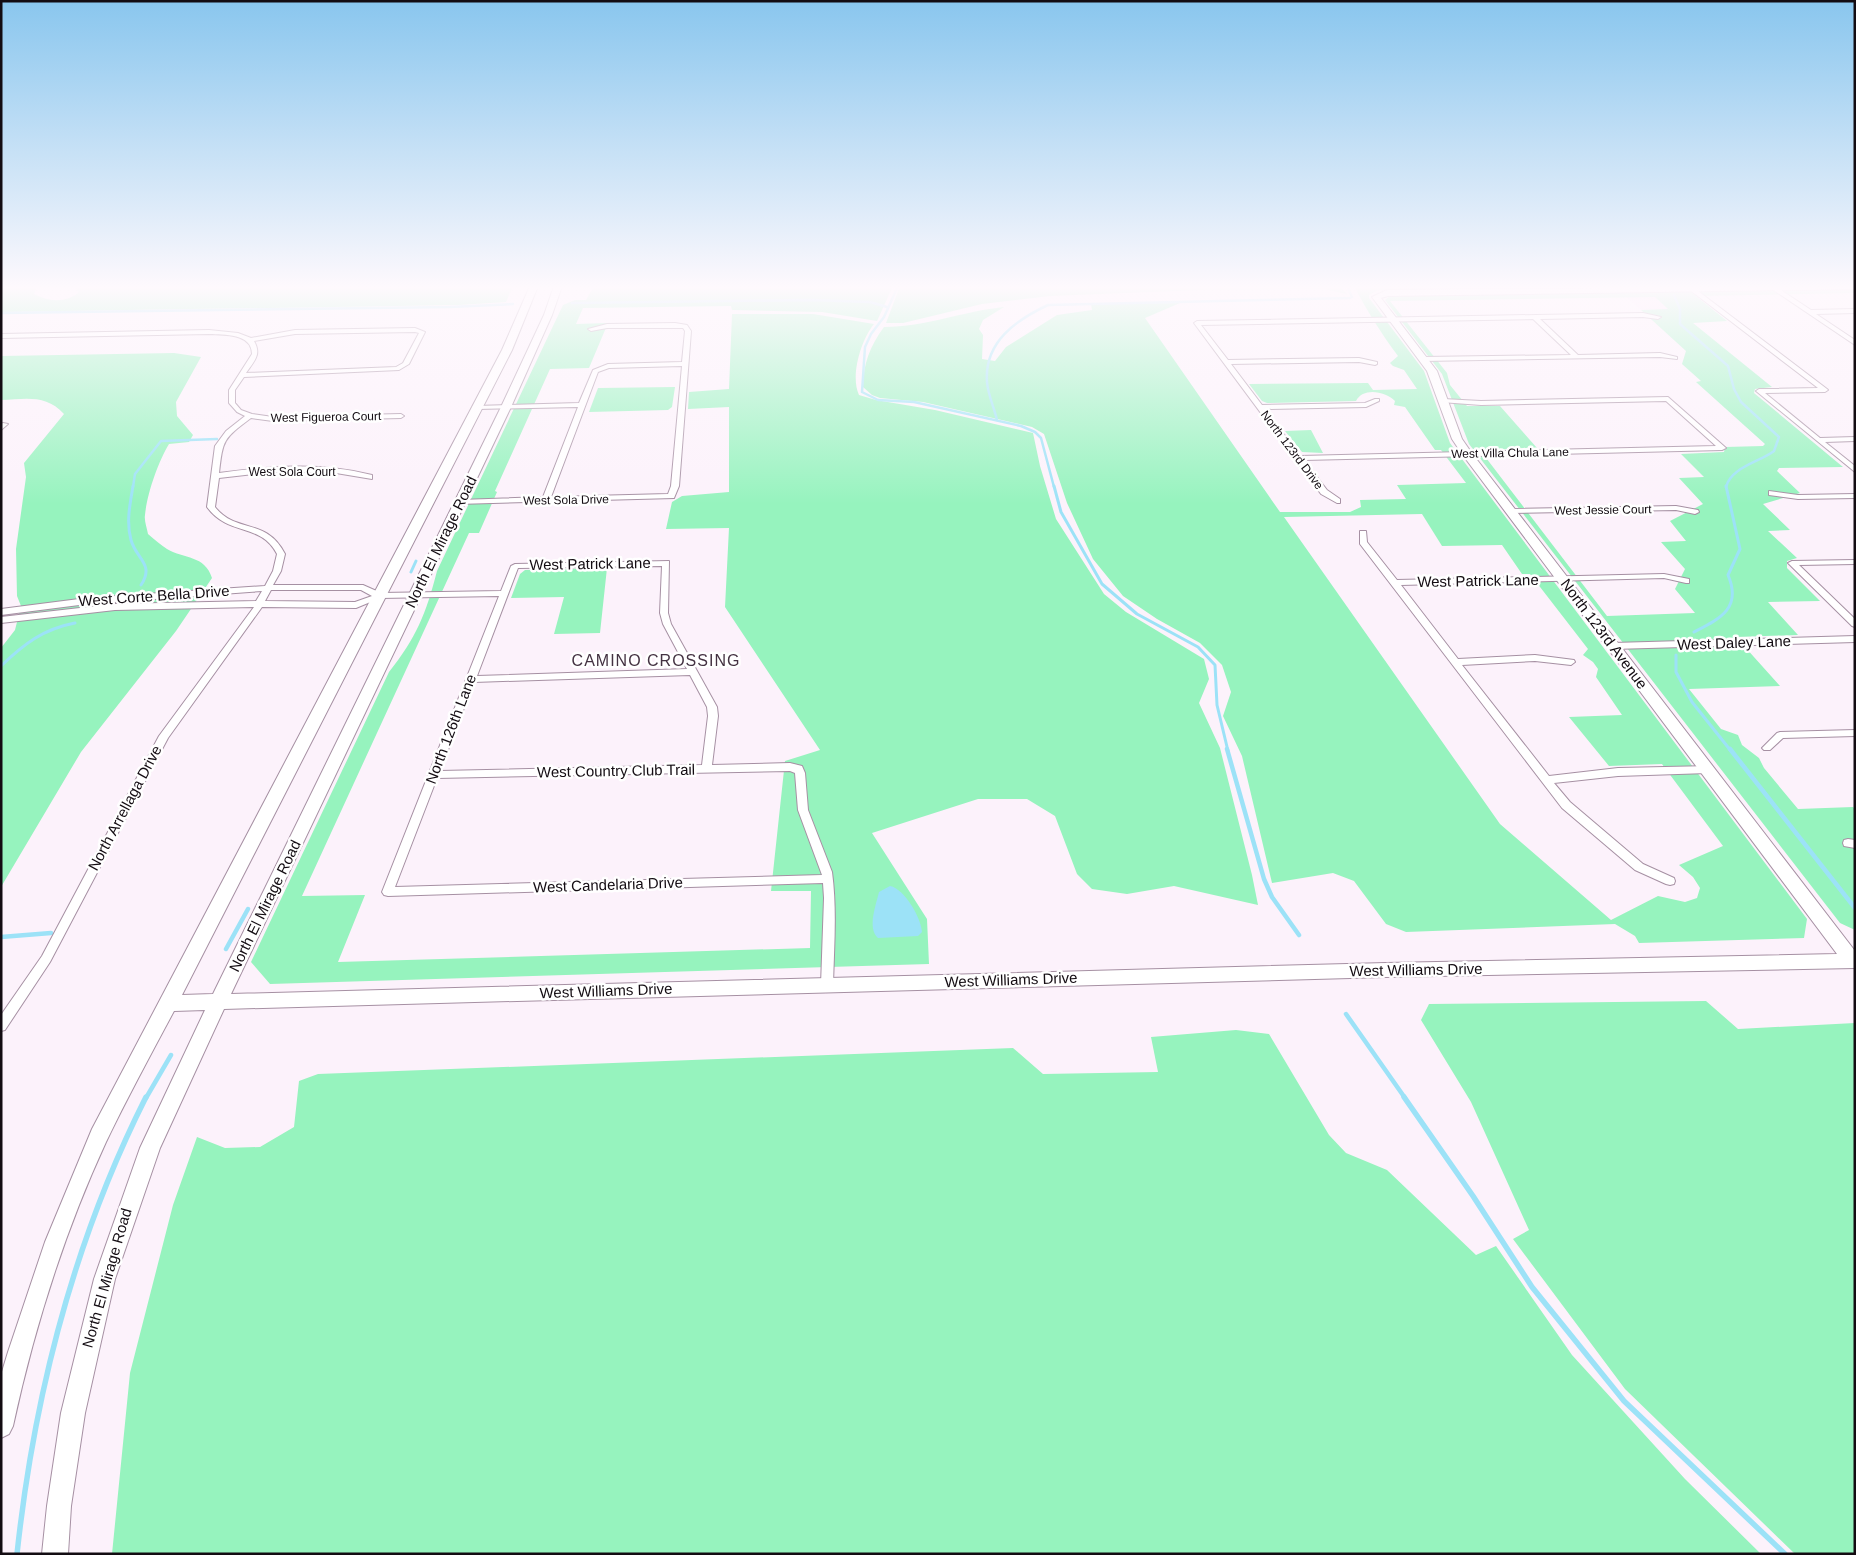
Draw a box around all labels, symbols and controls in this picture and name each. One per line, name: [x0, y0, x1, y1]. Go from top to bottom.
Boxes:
street label: North 123rd Drive: [1258, 408, 1326, 492]
street label: West Figueroa Court: [271, 409, 382, 425]
street label: West Villa Chula Lane: [1451, 445, 1569, 461]
street label: West Sola Court: [248, 465, 336, 479]
street label: North El Mirage Road: [401, 473, 480, 610]
street label: West Sola Drive: [523, 492, 609, 508]
street label: West Jessie Court: [1554, 502, 1652, 518]
street label: West Patrick Lane: [529, 554, 651, 573]
street label: West Patrick Lane: [1417, 571, 1539, 590]
street label: North 123rd Avenue: [1558, 575, 1651, 692]
street label: West Corte Bella Drive: [78, 582, 230, 609]
street label: West Daley Lane: [1677, 632, 1791, 653]
district label: CAMINO CROSSING: [572, 652, 740, 669]
street label: North 126th Lane: [422, 672, 479, 786]
street label: North Arrellaga Drive: [84, 742, 165, 873]
street label: West Country Club Trail: [537, 761, 695, 780]
street label: North El Mirage Road: [225, 837, 304, 974]
street label: West Candelaria Drive: [533, 873, 683, 896]
street label: West Williams Drive: [1349, 960, 1483, 979]
street label: West Williams Drive: [944, 969, 1078, 990]
street label: West Williams Drive: [539, 980, 673, 1001]
street label: North El Mirage Road: [78, 1206, 135, 1350]

